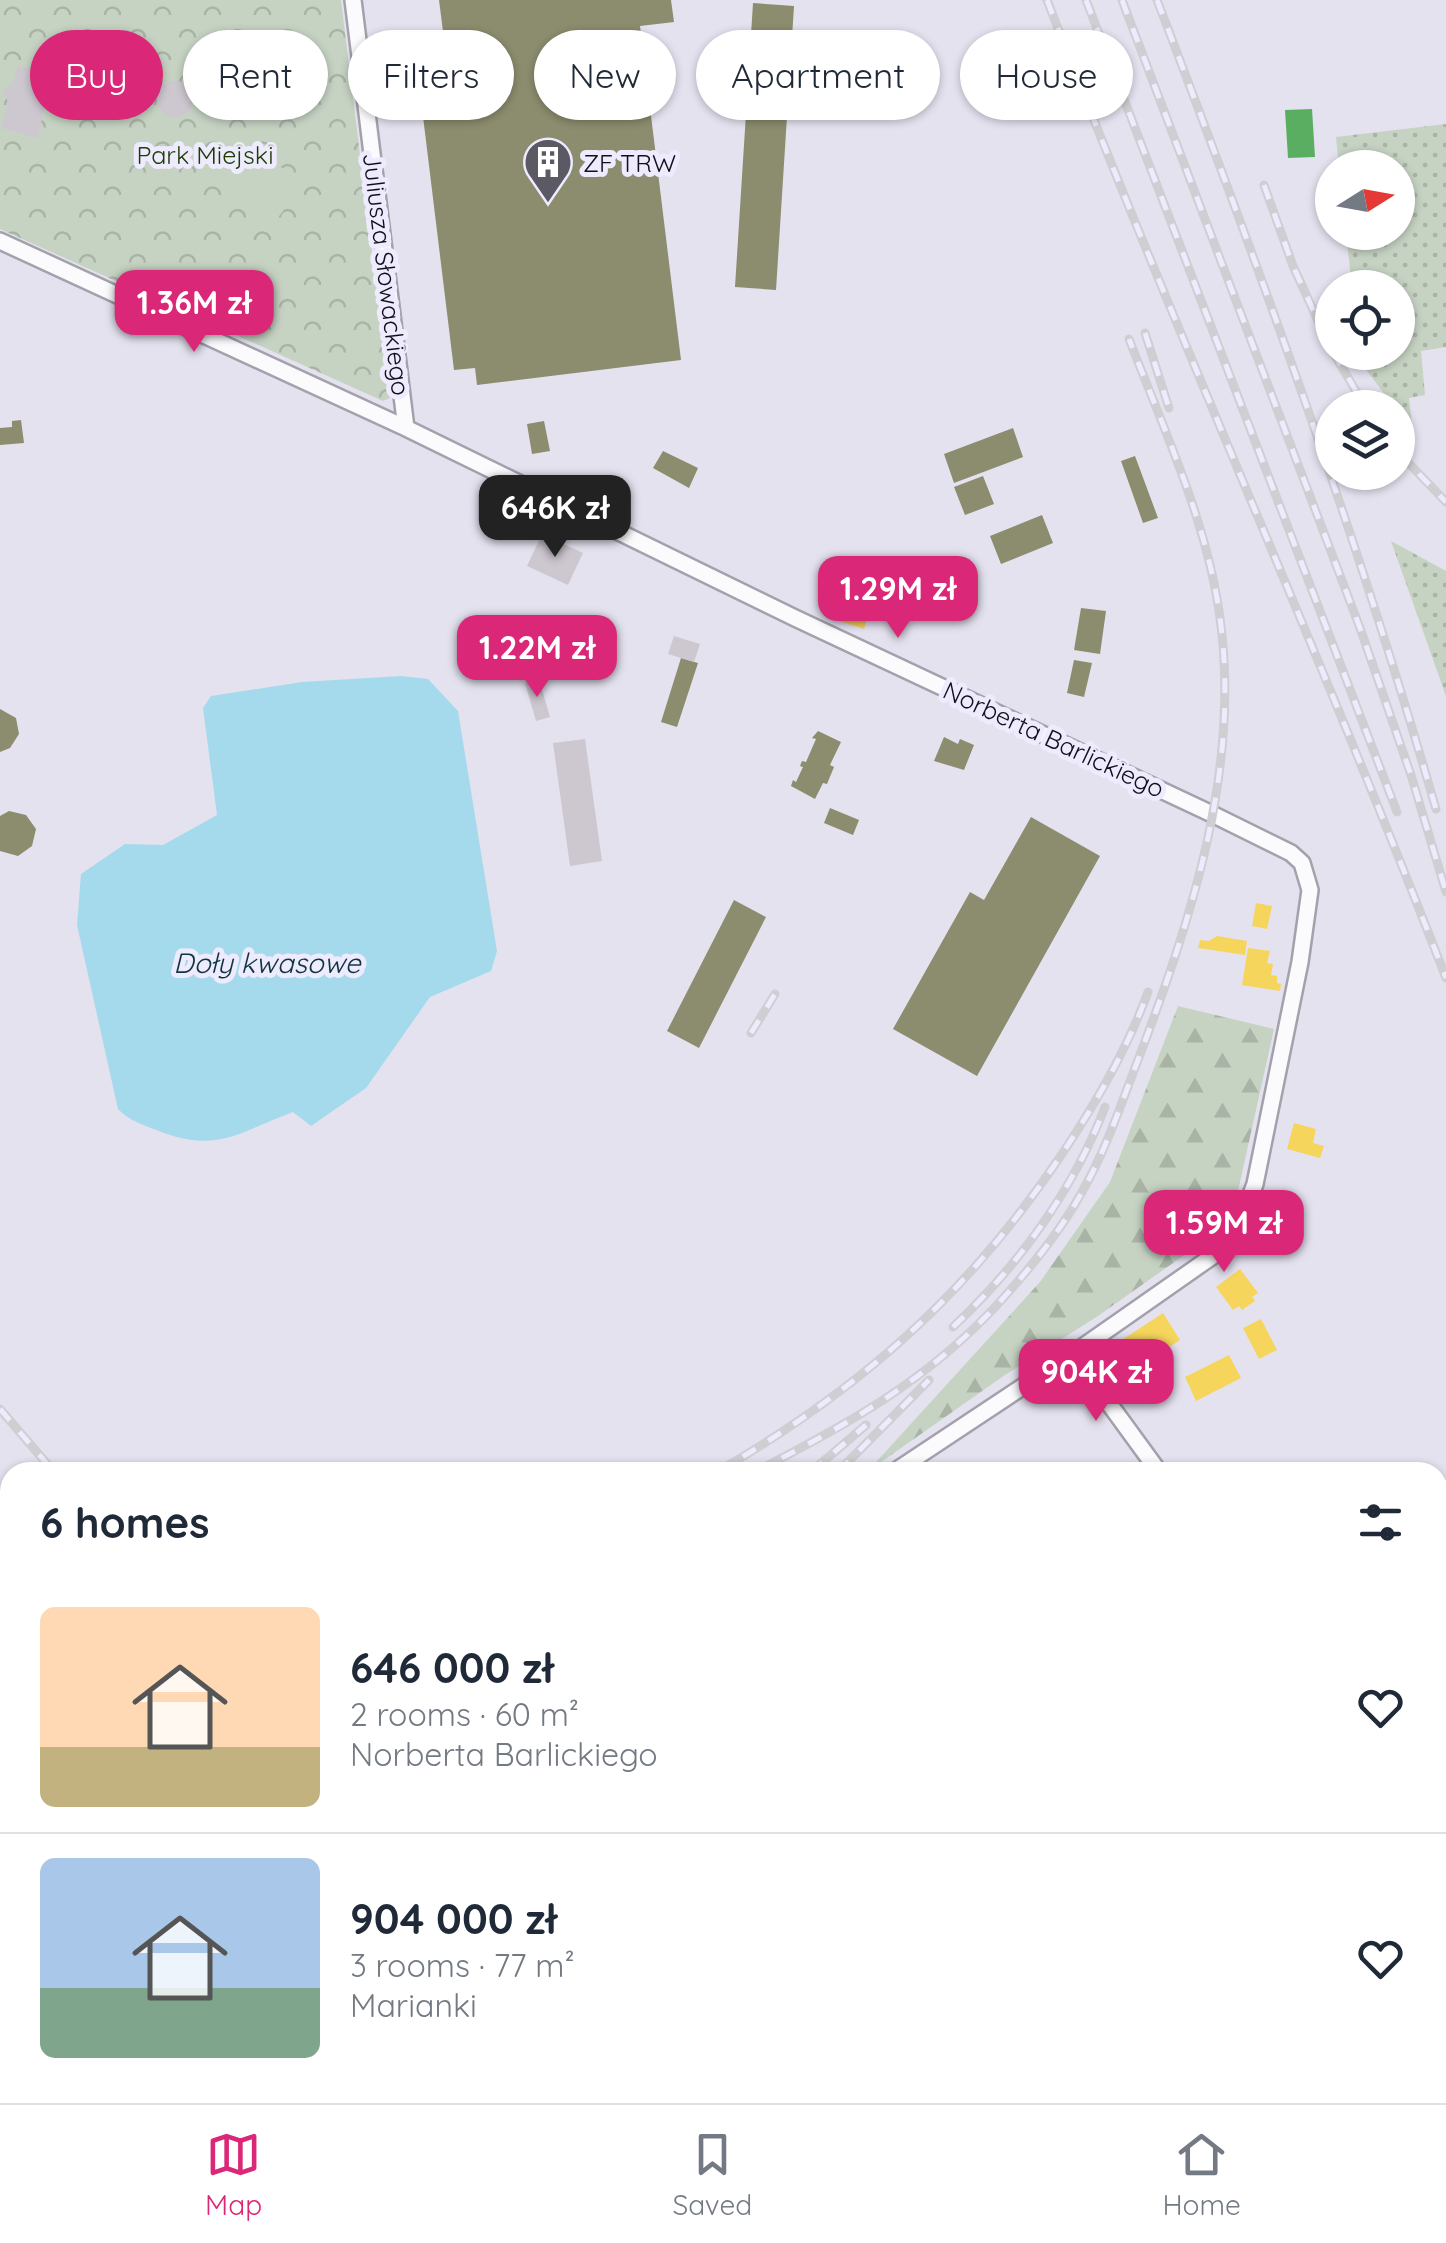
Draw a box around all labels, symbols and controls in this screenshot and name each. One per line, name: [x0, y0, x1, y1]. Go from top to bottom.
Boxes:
chip: Buy: [30, 30, 163, 120]
chip: Rent: [183, 30, 328, 120]
chip: Filters: [348, 30, 514, 120]
chip: New: [534, 30, 676, 120]
chip: Apartment: [696, 30, 940, 120]
chip: House: [960, 30, 1133, 120]
building icon: ZF TRW: [522, 136, 574, 204]
park label: Park Miejski: [136, 139, 274, 170]
place label: ZF TRW: [583, 147, 676, 178]
north arrow: [1315, 150, 1415, 250]
map controls: [1315, 150, 1415, 490]
street label: Juliusza Słowackiego: [357, 151, 417, 397]
pin: 1.36M zł: [91, 270, 297, 355]
button: locate: [1315, 270, 1415, 370]
text: 1.36M zł: [137, 282, 251, 322]
button: layers: [1315, 390, 1415, 490]
pin: 646K zł: [463, 475, 647, 560]
text: 646K zł: [501, 487, 609, 527]
pin: 1.29M zł: [795, 556, 1001, 641]
text: 1.29M zł: [840, 568, 956, 608]
pin: 1.22M zł: [434, 615, 640, 700]
text: 1.22M zł: [479, 627, 595, 667]
street label: Norberta Barlickiego: [939, 674, 1169, 804]
water label: Doły kwasowe: [173, 945, 362, 980]
pin: 1.59M zł: [1121, 1190, 1327, 1275]
text: 1.59M zł: [1166, 1202, 1282, 1242]
pin: 904K zł: [1004, 1339, 1188, 1424]
text: 904K zł: [1041, 1351, 1151, 1391]
icon: filters: [1353, 1495, 1408, 1550]
text: 6 homes: [40, 1496, 210, 1549]
text: 646 000 zł: [350, 1641, 554, 1694]
icon: home: [120, 1647, 240, 1767]
icon: heart: [1353, 1680, 1408, 1735]
text: 2 rooms · 60 m²: [350, 1694, 579, 1734]
text: Norberta Barlickiego: [350, 1734, 658, 1774]
text: 904 000 zł: [350, 1892, 557, 1945]
icon: home: [120, 1898, 240, 2018]
icon: heart: [1353, 1931, 1408, 1986]
text: 3 rooms · 77 m²: [350, 1945, 575, 1985]
text: Marianki: [350, 1985, 477, 2025]
tab: Map: [205, 2127, 262, 2222]
tab: Saved: [672, 2127, 752, 2222]
tab: Home: [1162, 2127, 1241, 2222]

